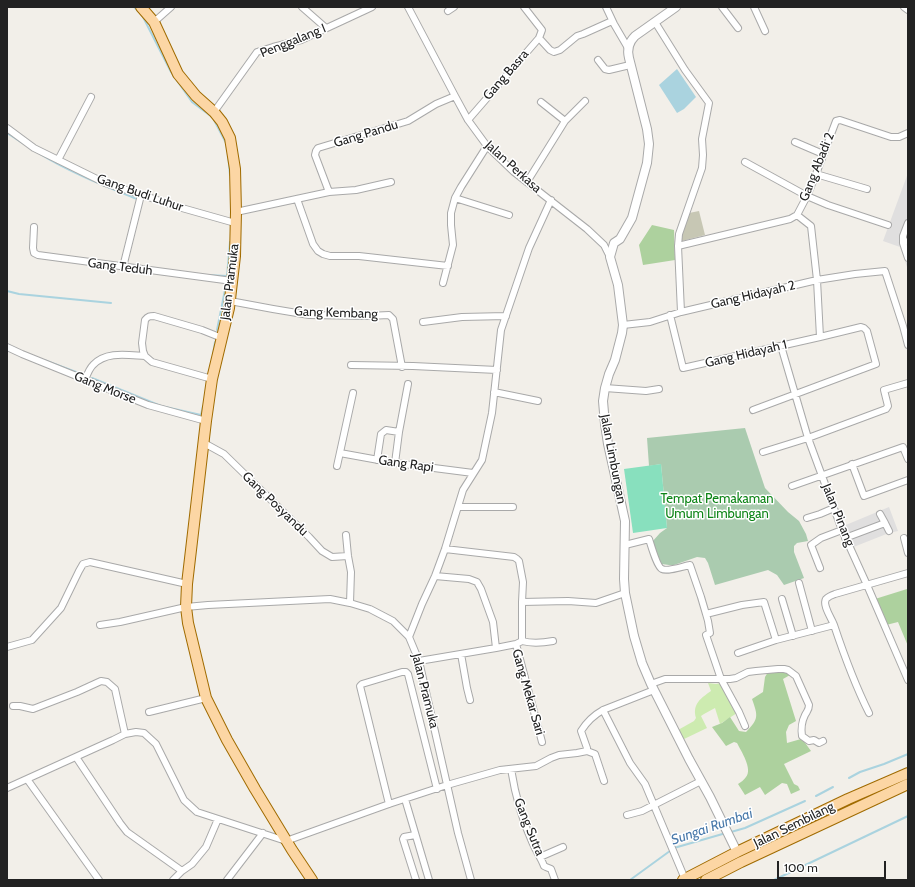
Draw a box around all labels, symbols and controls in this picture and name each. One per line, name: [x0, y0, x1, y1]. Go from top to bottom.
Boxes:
street label: Penggalang I: [258, 21, 328, 61]
street label: Gang Basra: [480, 47, 532, 103]
street label: Gang Pandu: [332, 117, 400, 151]
street label: Gang Abadi 2: [796, 130, 838, 204]
street label: Jalan Perkasa: [482, 138, 544, 196]
street label: Gang Budi Luhur: [95, 171, 185, 215]
street label: Jalan Pramuka: [218, 243, 242, 321]
street label: Gang Teduh: [87, 255, 153, 279]
street label: Gang Hidayah 2: [709, 278, 797, 312]
street label: Gang Kembang: [294, 304, 378, 322]
street label: Gang Hidayah 1: [704, 337, 788, 371]
street label: Gang Morse: [72, 369, 138, 407]
street label: Jalan Limbungan: [597, 413, 629, 505]
street label: Gang Rapi: [377, 452, 435, 476]
street label: Gang Posyandu: [239, 469, 311, 539]
street label: Jalan Pinang: [818, 481, 858, 549]
park label: Tempat Pemakaman Umum Limbungan: [660, 491, 774, 522]
street label: Gang Mekar Sari: [508, 647, 548, 737]
street label: Jalan Pramuka: [408, 652, 442, 730]
street label: Gang Sutra: [510, 796, 548, 858]
street label: Jalan Sembilang: [751, 799, 837, 851]
water label: Sungai Rumbai: [669, 805, 755, 849]
scale bar: [779, 853, 888, 879]
text: 100 m: [784, 860, 818, 875]

